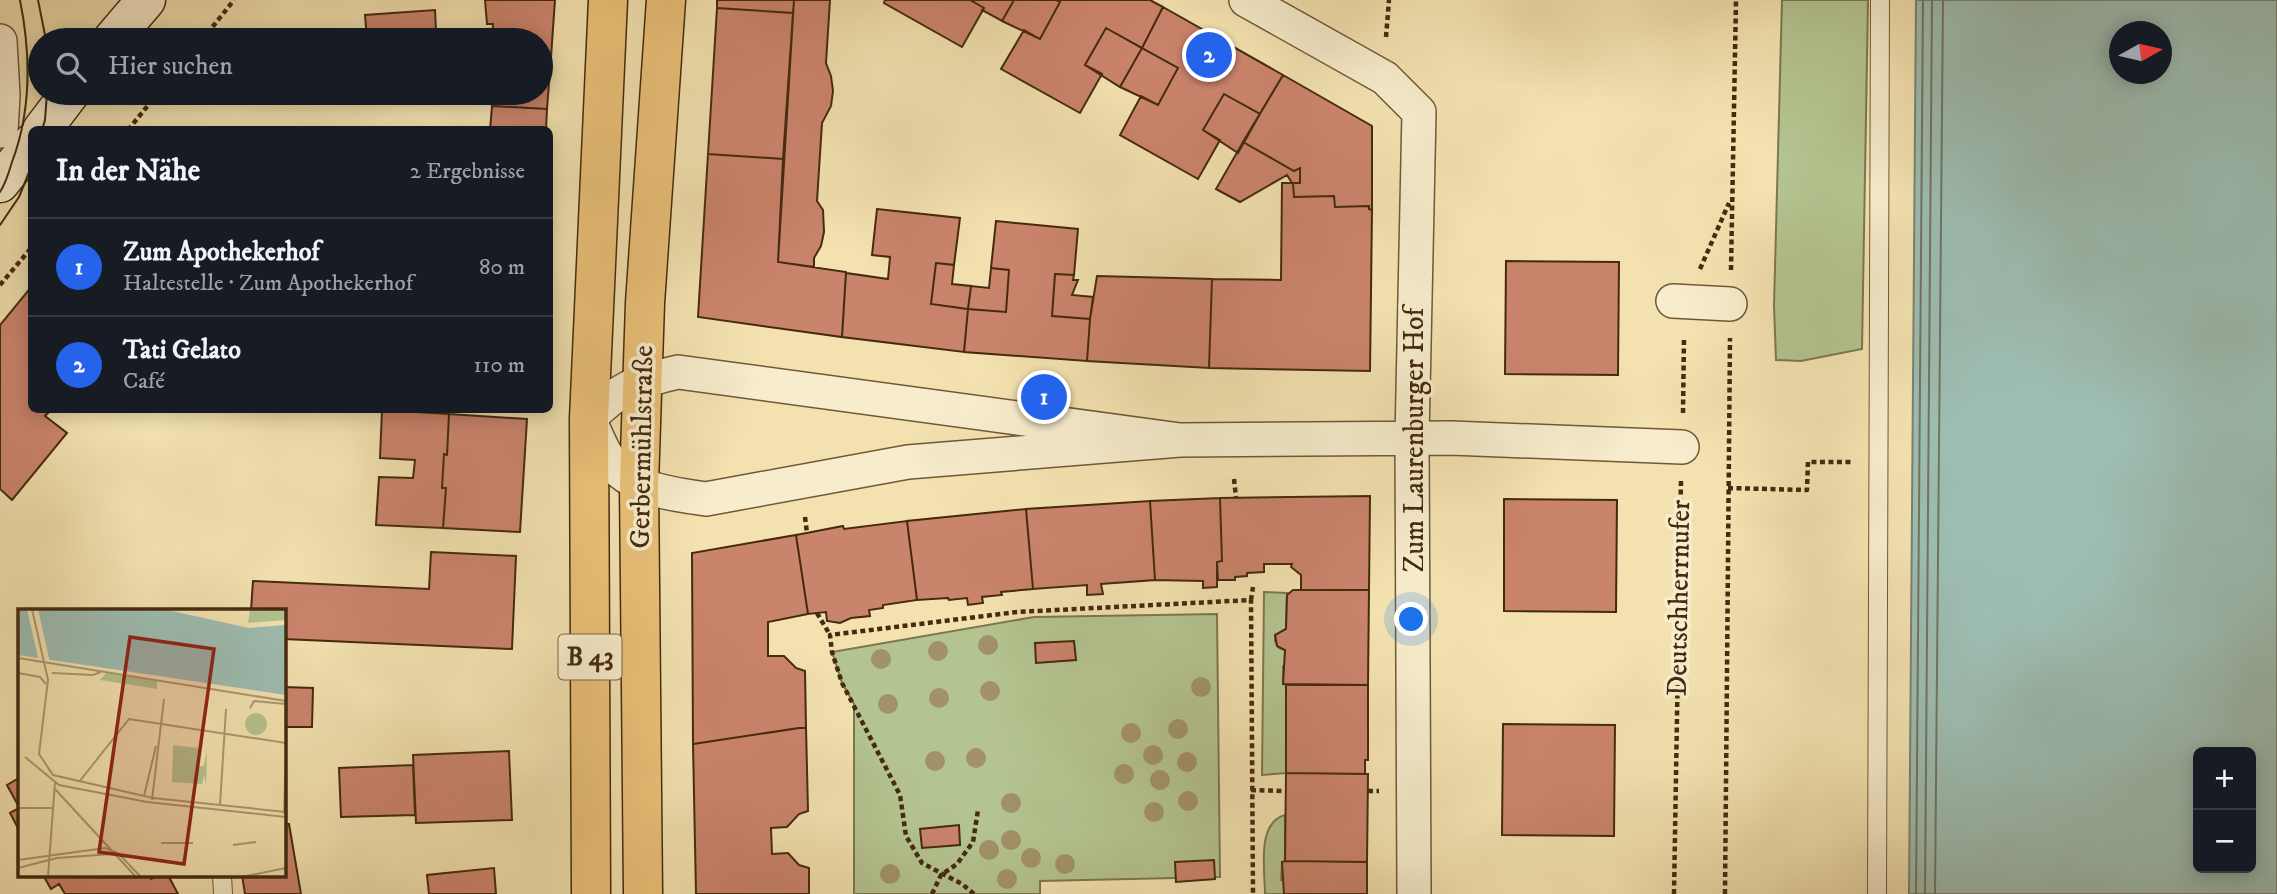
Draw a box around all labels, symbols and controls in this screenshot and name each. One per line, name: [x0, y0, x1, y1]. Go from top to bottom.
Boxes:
north arrow: [2109, 21, 2172, 84]
search box: [28, 28, 553, 105]
pin: 2: [1186, 29, 1232, 81]
icon: search: [52, 48, 90, 86]
text: Hier suchen: [108, 50, 233, 83]
text: In der Nähe: [56, 153, 200, 190]
text: 2 Ergebnisse: [410, 157, 525, 186]
text: Zum Apothekerhof: [123, 236, 320, 269]
text: 1: [75, 253, 83, 282]
text: 80 m: [479, 253, 525, 282]
text: Haltestelle · Zum Apothekerhof: [123, 269, 413, 298]
street label: Zum Laurenburger Hof: [1397, 303, 1432, 573]
text: Tati Gelato: [123, 334, 241, 367]
street label: Gerbermühlstraße: [623, 345, 661, 549]
text: 2: [73, 351, 85, 380]
text: 110 m: [474, 351, 525, 380]
text: Café: [123, 367, 165, 396]
pin: 1: [1021, 371, 1067, 423]
street label: Deutschherrnufer: [1660, 499, 1698, 697]
your location: [1394, 602, 1428, 636]
inset map: [18, 609, 285, 876]
road number: B 43: [558, 635, 622, 680]
map controls: [2193, 747, 2256, 873]
button: +: [2193, 747, 2256, 810]
button: −: [2193, 810, 2256, 873]

